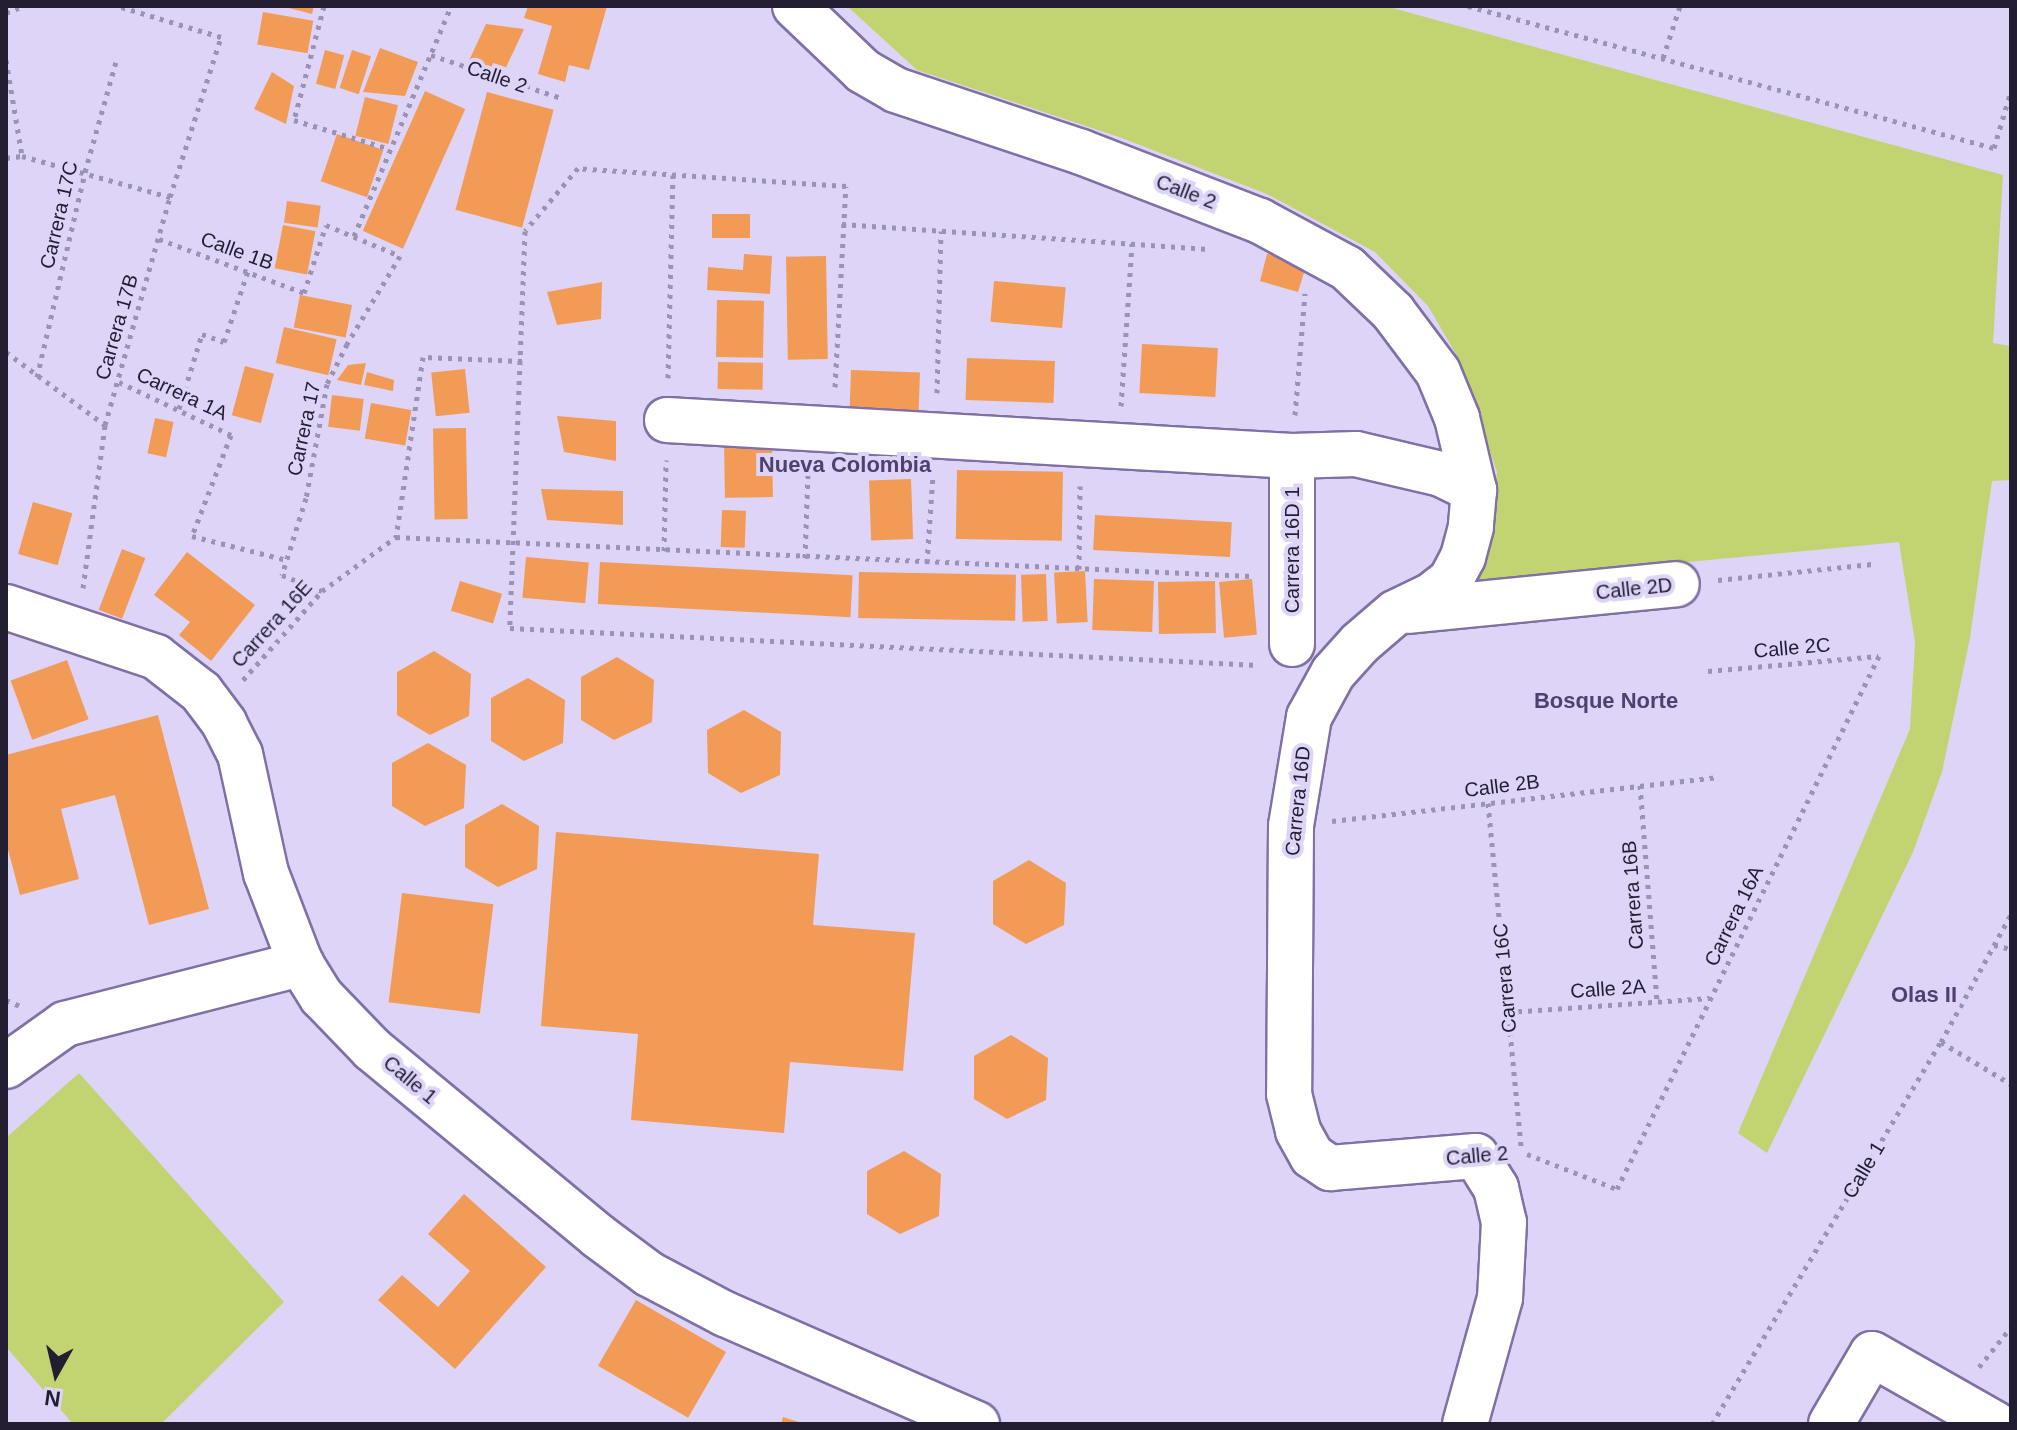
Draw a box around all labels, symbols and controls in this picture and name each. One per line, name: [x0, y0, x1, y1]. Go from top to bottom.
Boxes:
street label: Calle 2: [464, 56, 530, 98]
street label: Carrera 17C: [35, 159, 83, 271]
street label: Calle 2: [1153, 170, 1219, 214]
street label: Calle 1B: [197, 227, 277, 275]
street label: Carrera 17B: [90, 271, 144, 383]
street label: Carrera 1A: [133, 362, 231, 426]
street label: Carrera 17: [282, 380, 326, 478]
district label: Nueva Colombia: [759, 452, 931, 478]
street label: Carrera 16D 1: [1280, 487, 1304, 613]
street label: Calle 2D: [1595, 573, 1673, 605]
street label: Carrera 16E: [227, 575, 317, 673]
street label: Calle 2C: [1753, 633, 1831, 663]
district label: Bosque Norte: [1534, 688, 1678, 714]
street label: Carrera 16D: [1280, 745, 1316, 857]
street label: Calle 2B: [1463, 769, 1541, 803]
street label: Carrera 16B: [1617, 840, 1649, 950]
street label: Carrera 16A: [1699, 862, 1769, 970]
street label: Carrera 16C: [1488, 922, 1522, 1034]
street label: Calle 2A: [1569, 974, 1647, 1004]
district label: Olas II: [1891, 982, 1957, 1008]
street label: Calle 1: [378, 1051, 442, 1109]
street label: Calle 1: [1838, 1137, 1890, 1203]
street label: Calle 2: [1445, 1141, 1509, 1171]
north arrow: [16, 1334, 96, 1414]
text: N: [43, 1385, 62, 1412]

